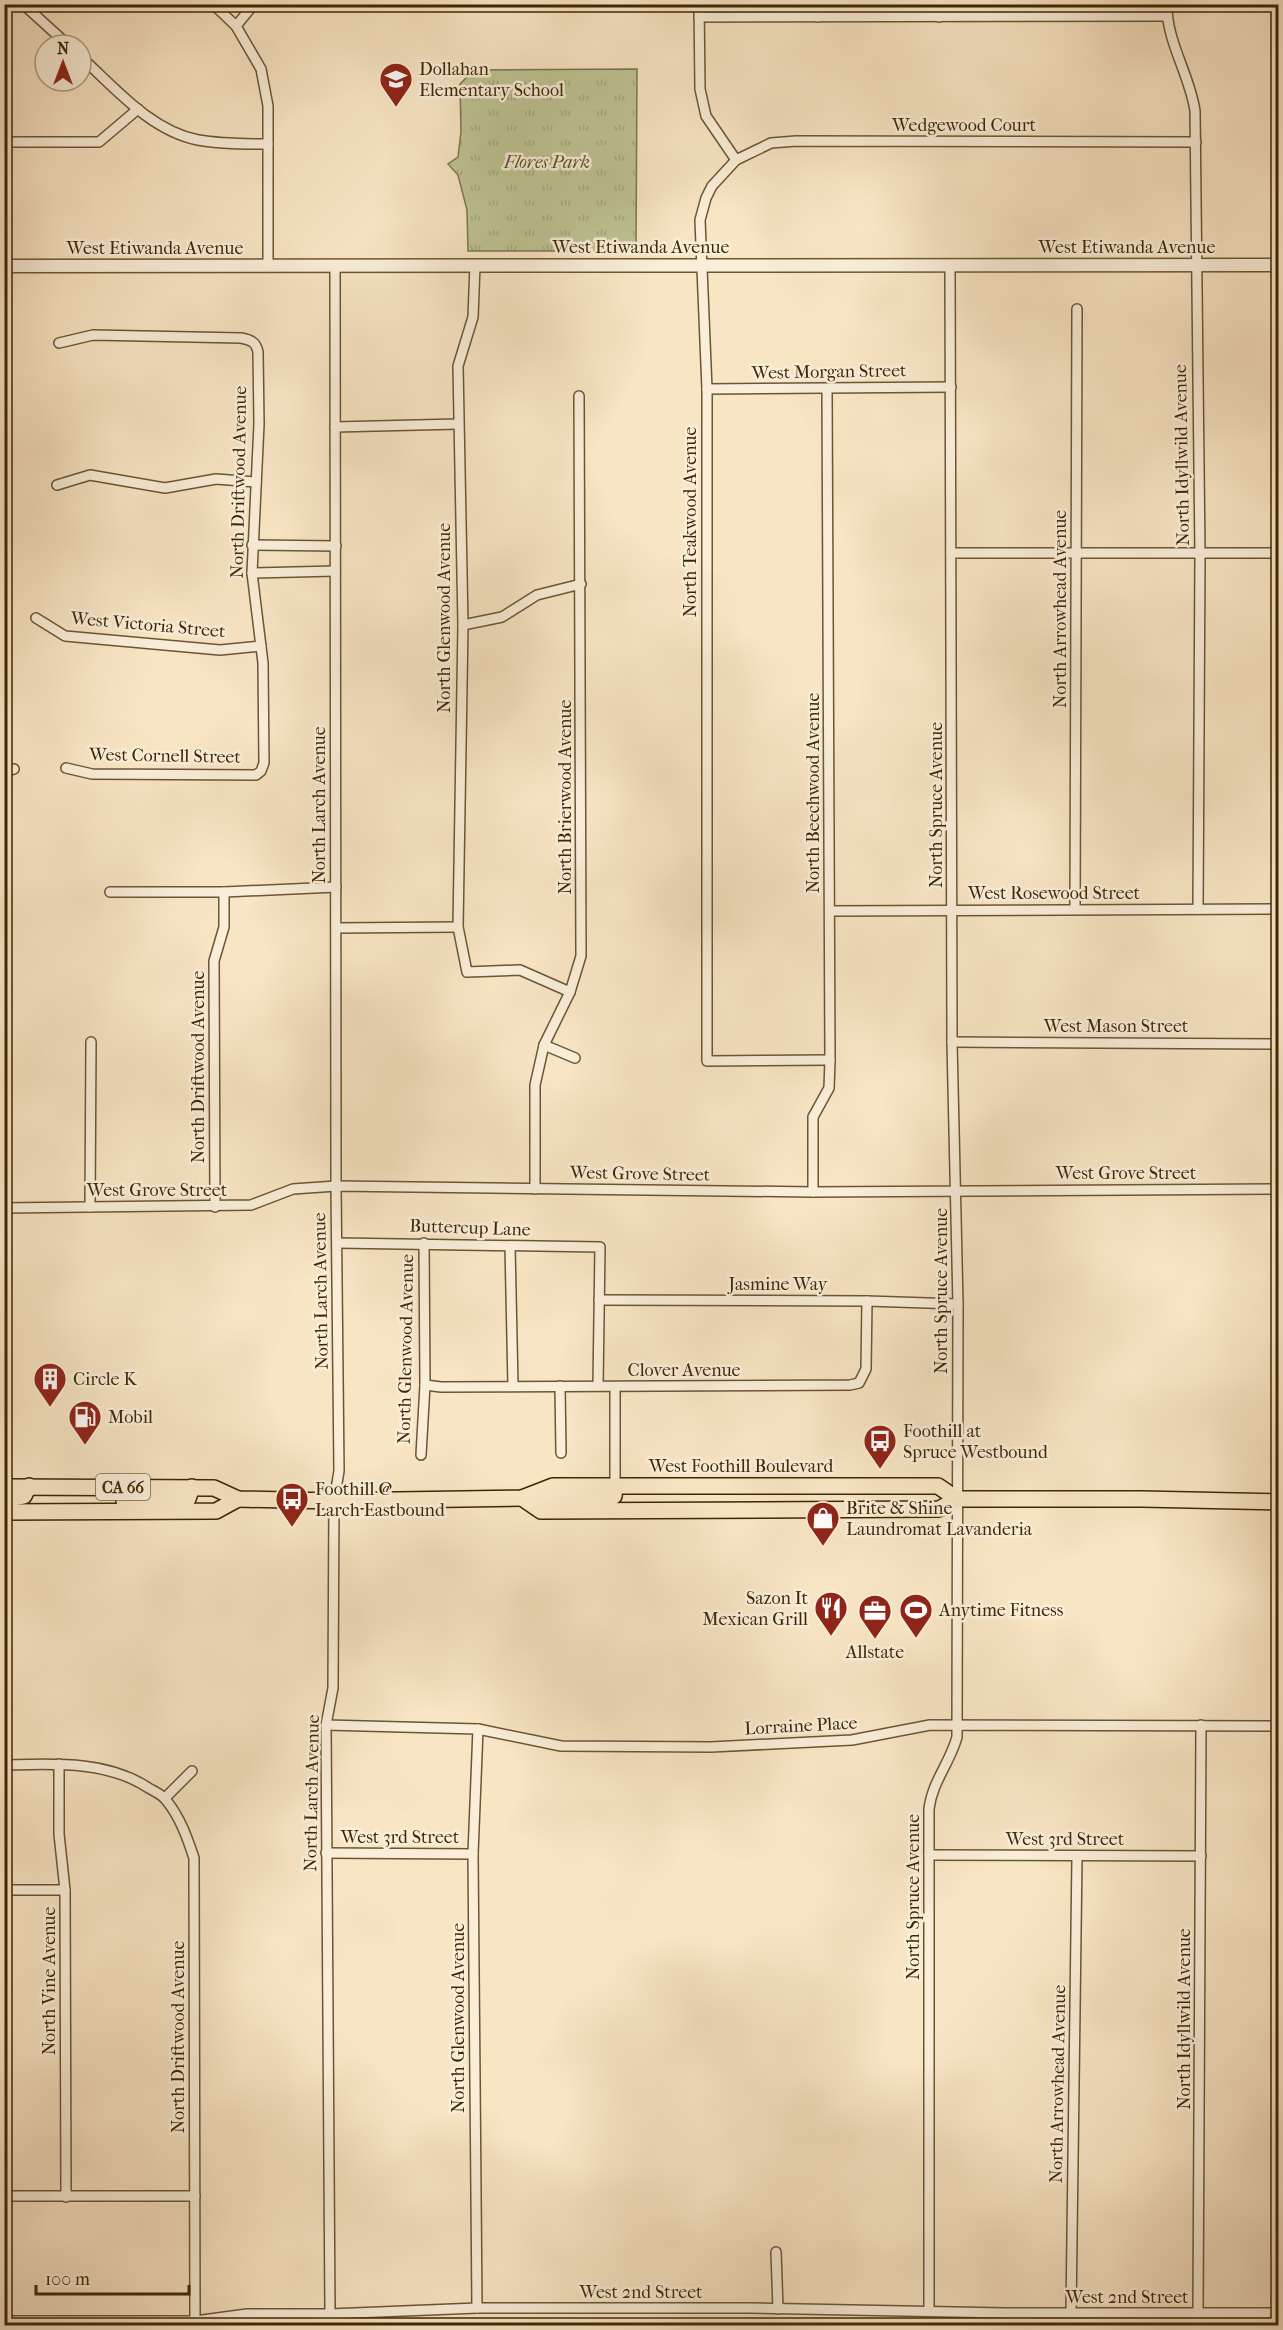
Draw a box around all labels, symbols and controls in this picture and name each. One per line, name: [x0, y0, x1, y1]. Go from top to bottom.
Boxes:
north arrow: [33, 33, 93, 93]
text: N: [57, 39, 70, 58]
place label: Dollahan Elementary School: [419, 59, 564, 101]
school or university icon: Dollahan Elementary School: [378, 61, 414, 108]
street label: Wedgewood Court: [891, 115, 1037, 136]
park label: Flores Park: [503, 152, 590, 173]
street label: West Etiwanda Avenue: [552, 237, 729, 258]
street label: West Etiwanda Avenue: [1038, 237, 1215, 258]
street label: West Etiwanda Avenue: [66, 238, 243, 259]
street label: West Morgan Street: [750, 360, 907, 384]
street label: North Idyllwild Avenue: [1170, 364, 1194, 546]
street label: North Driftwood Avenue: [227, 385, 251, 578]
street label: North Teakwood Avenue: [680, 427, 701, 617]
street label: North Arrowhead Avenue: [1050, 510, 1071, 708]
street label: North Glenwood Avenue: [434, 523, 455, 713]
street label: West Victoria Street: [69, 608, 227, 642]
street label: North Beechwood Avenue: [803, 693, 824, 893]
street label: North Brierwood Avenue: [555, 700, 576, 894]
street label: North Spruce Avenue: [926, 722, 947, 888]
street label: North Larch Avenue: [309, 726, 330, 884]
street label: West Cornell Street: [88, 744, 242, 768]
street label: West Rosewood Street: [967, 883, 1141, 904]
street label: North Driftwood Avenue: [188, 971, 209, 1163]
street label: West Mason Street: [1043, 1016, 1189, 1037]
street label: West Grove Street: [569, 1162, 711, 1186]
street label: West Grove Street: [1055, 1163, 1197, 1184]
street label: West Grove Street: [86, 1180, 228, 1201]
street label: North Spruce Avenue: [931, 1208, 952, 1374]
street label: North Larch Avenue: [309, 1212, 333, 1370]
street label: Buttercup Lane: [409, 1215, 531, 1241]
street label: North Glenwood Avenue: [394, 1254, 418, 1444]
street label: Jasmine Way: [727, 1274, 829, 1295]
street label: Clover Avenue: [628, 1360, 741, 1381]
building icon: Circle K: [32, 1361, 68, 1408]
place label: Circle K: [73, 1369, 137, 1390]
fuel station icon: Mobil: [67, 1399, 103, 1446]
place label: Mobil: [108, 1407, 153, 1428]
place label: Foothill at Spruce Westbound: [903, 1421, 1048, 1463]
bus stop icon: Foothill at Spruce Westbound: [862, 1423, 898, 1470]
street label: West Foothill Boulevard: [648, 1456, 833, 1477]
road number: CA 66: [96, 1474, 150, 1500]
place label: Foothill @ Larch Eastbound: [315, 1479, 445, 1521]
bus stop icon: Foothill @ Larch Eastbound: [274, 1481, 310, 1528]
place label: Brite & Shine Laundromat Lavanderia: [846, 1498, 1033, 1540]
shop icon: Brite & Shine Laundromat Lavanderia: [805, 1500, 841, 1547]
place label: Sazon It Mexican Grill: [702, 1588, 809, 1630]
restaurant icon: Sazon It Mexican Grill: [813, 1590, 849, 1637]
sports icon: Anytime Fitness: [898, 1592, 934, 1639]
office icon: Allstate: [857, 1593, 893, 1640]
place label: Anytime Fitness: [938, 1600, 1064, 1621]
place label: Allstate: [845, 1642, 904, 1663]
street label: Lorraine Place: [744, 1713, 858, 1739]
street label: North Larch Avenue: [300, 1714, 324, 1872]
street label: North Spruce Avenue: [903, 1814, 924, 1980]
street label: West 3rd Street: [340, 1827, 460, 1848]
street label: West 3rd Street: [1005, 1829, 1125, 1850]
street label: North Vine Avenue: [39, 1907, 60, 2055]
street label: North Glenwood Avenue: [448, 1923, 469, 2113]
street label: North Idyllwild Avenue: [1174, 1928, 1195, 2110]
street label: North Driftwood Avenue: [168, 1941, 189, 2133]
street label: North Arrowhead Avenue: [1046, 1985, 1070, 2183]
scale bar: [36, 2258, 189, 2296]
text: 100 m: [45, 2269, 90, 2290]
street label: West 2nd Street: [578, 2282, 703, 2303]
street label: West 2nd Street: [1064, 2287, 1189, 2308]

